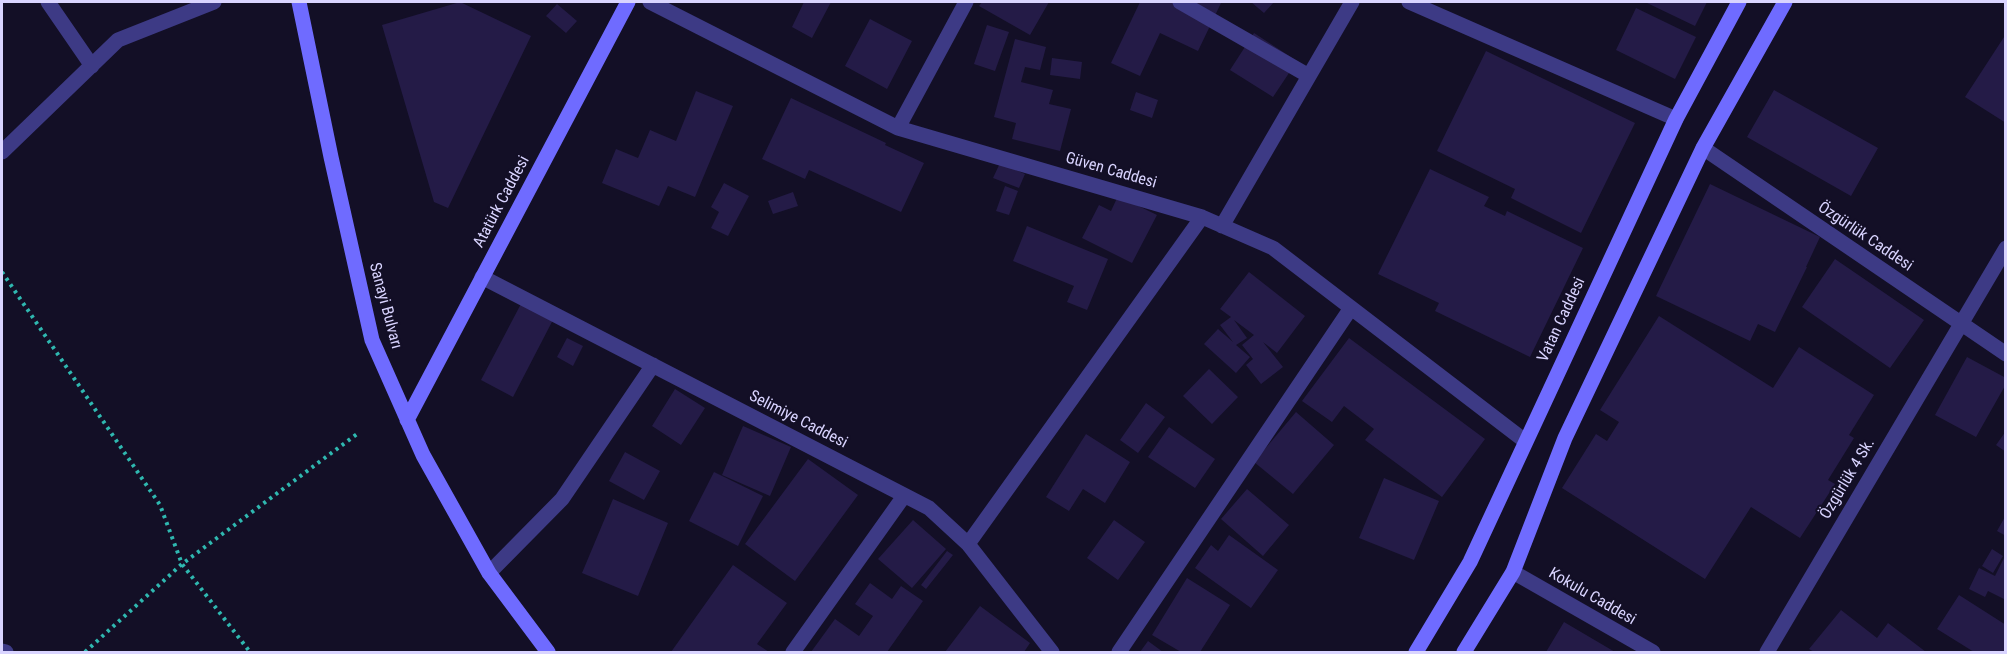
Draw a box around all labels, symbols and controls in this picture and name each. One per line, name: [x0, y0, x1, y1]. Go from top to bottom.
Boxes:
street label: Güven Caddesi: [1063, 149, 1159, 193]
street label: Atatürk Caddesi: [470, 153, 534, 251]
street label: Özgürlük Caddesi: [1814, 198, 1916, 276]
street label: Sanayi Bulvarı: [364, 261, 406, 351]
street label: Vatan Caddesi: [1534, 275, 1590, 365]
street label: Selimiye Caddesi: [746, 387, 850, 453]
street label: Özgürlük 4 Sk.: [1816, 435, 1880, 523]
street label: Kokulu Caddesi: [1545, 564, 1639, 630]

